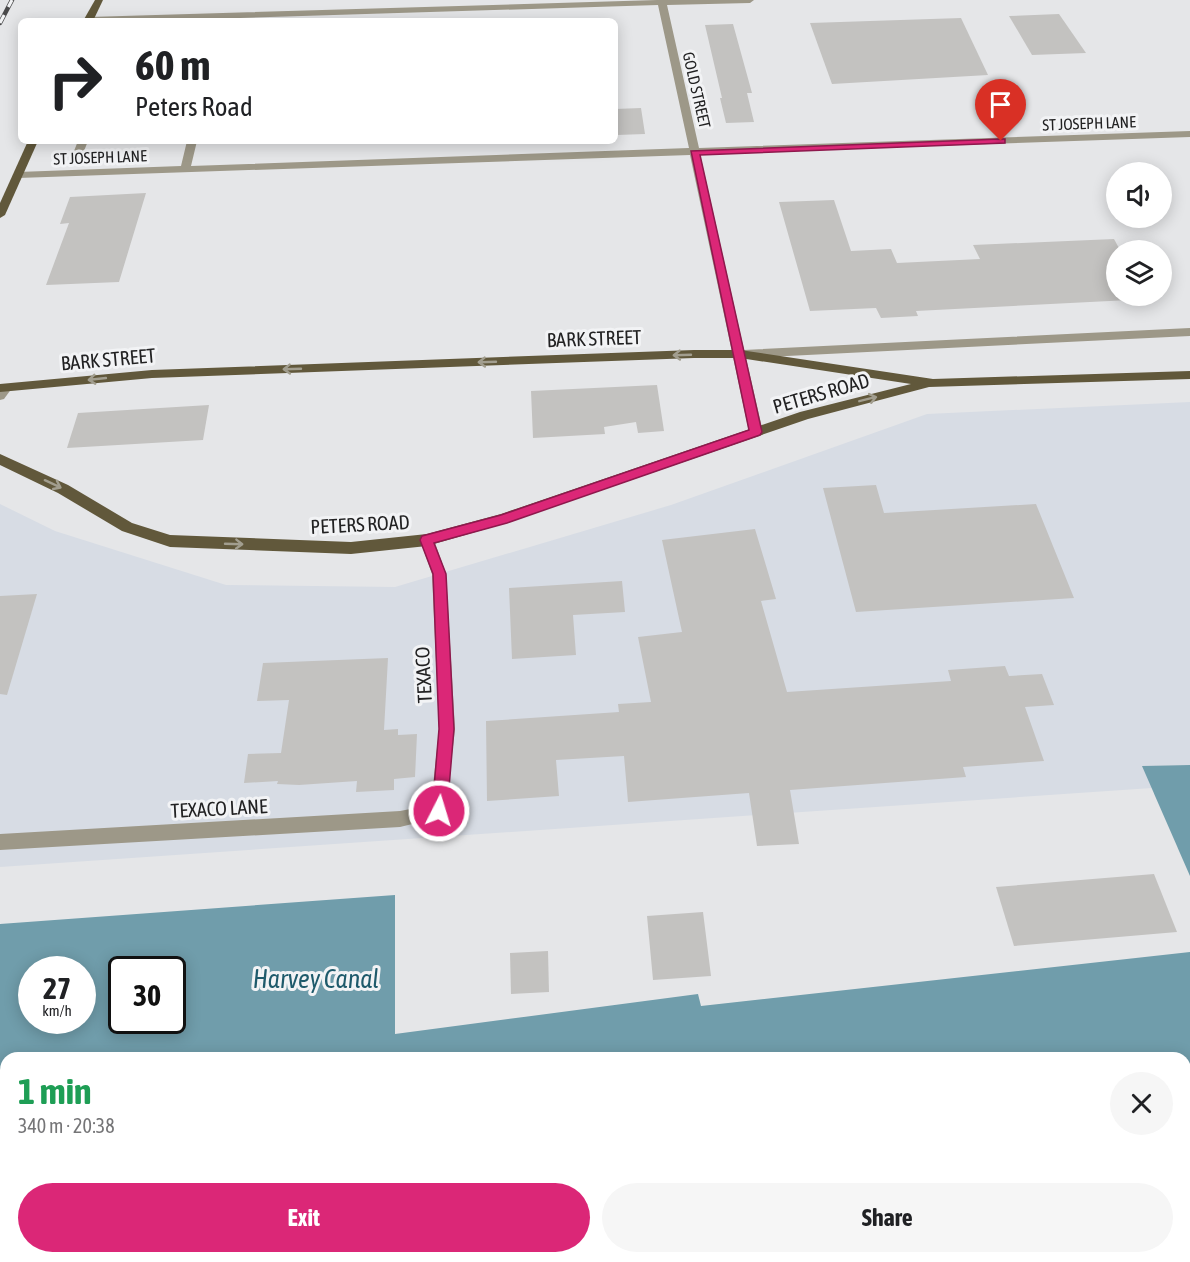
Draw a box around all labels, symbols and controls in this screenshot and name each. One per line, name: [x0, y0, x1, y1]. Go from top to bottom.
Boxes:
text: 60 m: [135, 41, 210, 89]
icon: right: [36, 42, 114, 120]
street label: GOLD STREET: [680, 50, 714, 130]
pin: [975, 79, 1026, 141]
icon: arrive: [984, 88, 1017, 121]
text: Peters Road: [135, 91, 253, 122]
street label: ST JOSEPH LANE: [1042, 112, 1136, 134]
street label: ST JOSEPH LANE: [53, 146, 147, 168]
map controls: [1106, 162, 1172, 306]
button: sound: [1106, 162, 1172, 228]
button: layers: [1106, 240, 1172, 306]
street label: BARK STREET: [546, 325, 642, 351]
street label: BARK STREET: [60, 343, 156, 375]
one-way arrow: [672, 349, 692, 360]
one-way arrow: [477, 356, 497, 367]
one-way arrow: [282, 363, 302, 374]
street label: PETERS ROAD: [770, 368, 872, 418]
one-way arrow: [88, 374, 108, 385]
one-way arrow: [858, 393, 877, 405]
one-way arrow: [43, 479, 62, 490]
street label: PETERS ROAD: [310, 510, 410, 538]
one-way arrow: [224, 538, 243, 549]
street label: TEXACO: [410, 646, 436, 704]
position arrow: [407, 779, 471, 843]
street label: TEXACO LANE: [170, 794, 269, 822]
speed limit sign: 30: [108, 956, 186, 1034]
water label: Harvey Canal: [253, 964, 379, 994]
text: 27: [43, 971, 71, 1005]
text: km/h: [42, 1002, 72, 1019]
text: 1 min: [18, 1070, 92, 1112]
button: close: [1110, 1072, 1173, 1135]
text: 340 m · 20:38: [18, 1114, 115, 1137]
button: Exit: [18, 1183, 590, 1252]
button: Share: [602, 1183, 1173, 1252]

